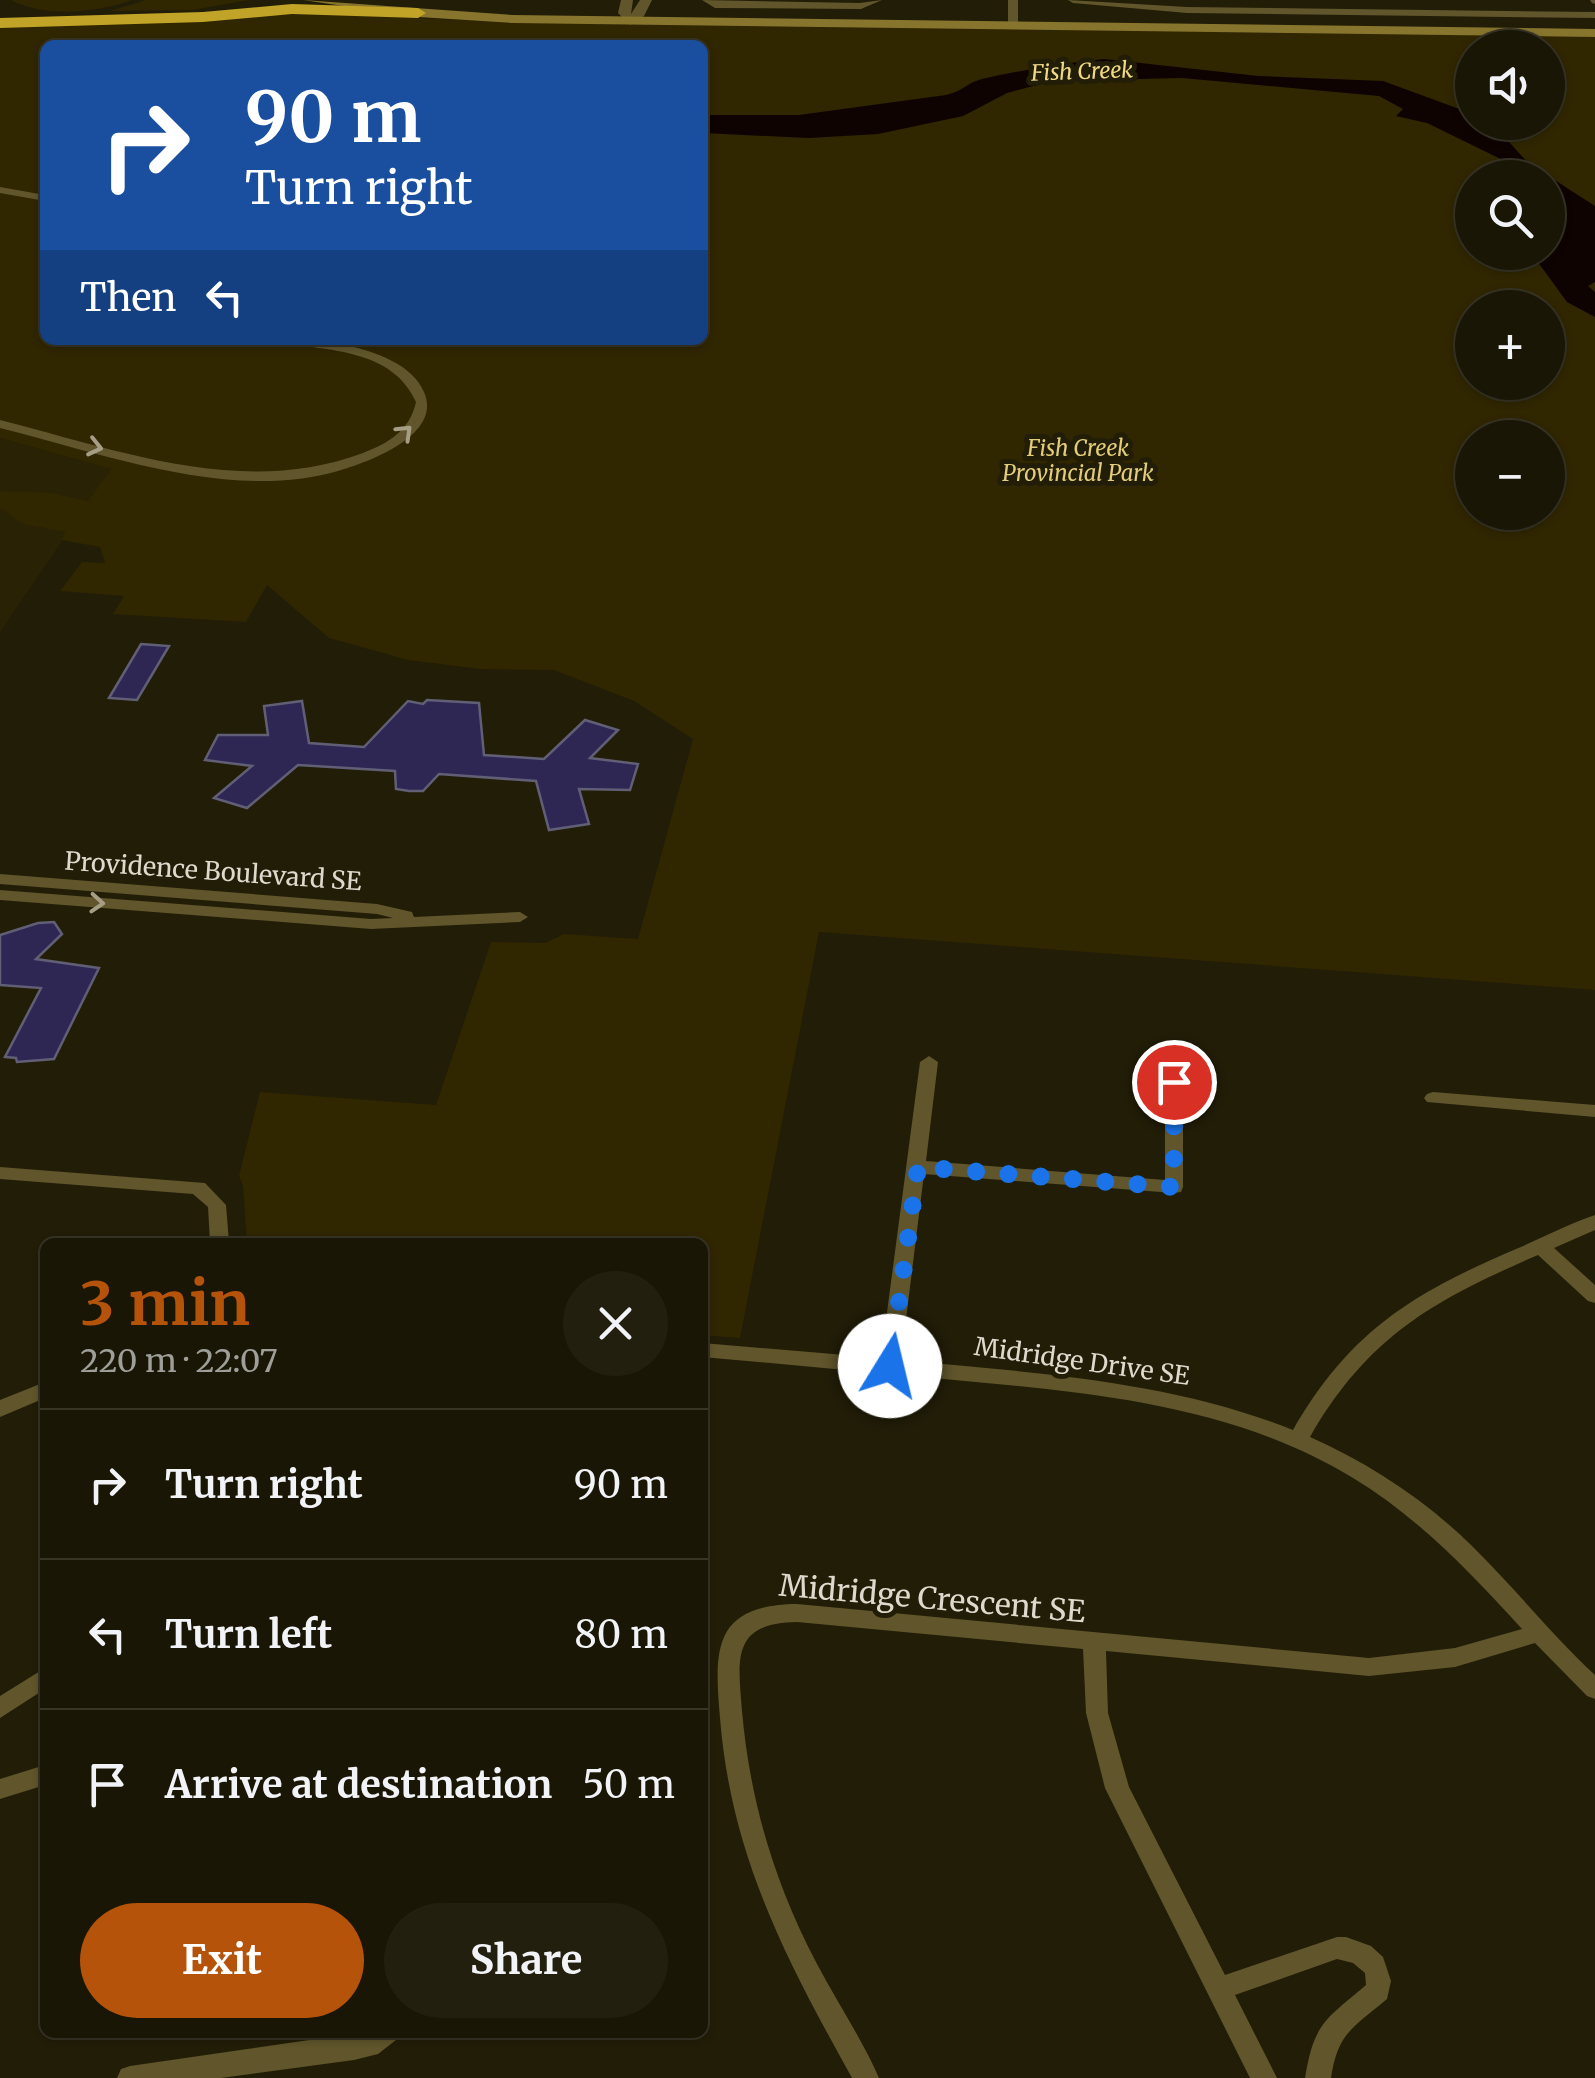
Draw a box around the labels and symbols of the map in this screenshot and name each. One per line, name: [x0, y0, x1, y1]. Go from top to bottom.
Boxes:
water label: Fish Creek: [1030, 55, 1133, 87]
one-way arrow: [394, 426, 412, 444]
park label: Fish Creek Provincial Park: [1002, 434, 1154, 487]
one-way arrow: [86, 435, 103, 456]
street label: Providence Boulevard SE: [64, 845, 363, 897]
one-way arrow: [90, 891, 106, 913]
pin: [1132, 1040, 1217, 1125]
position arrow: [838, 1314, 942, 1418]
street label: Midridge Drive SE: [972, 1330, 1192, 1392]
street label: Midridge Crescent SE: [777, 1566, 1087, 1630]

